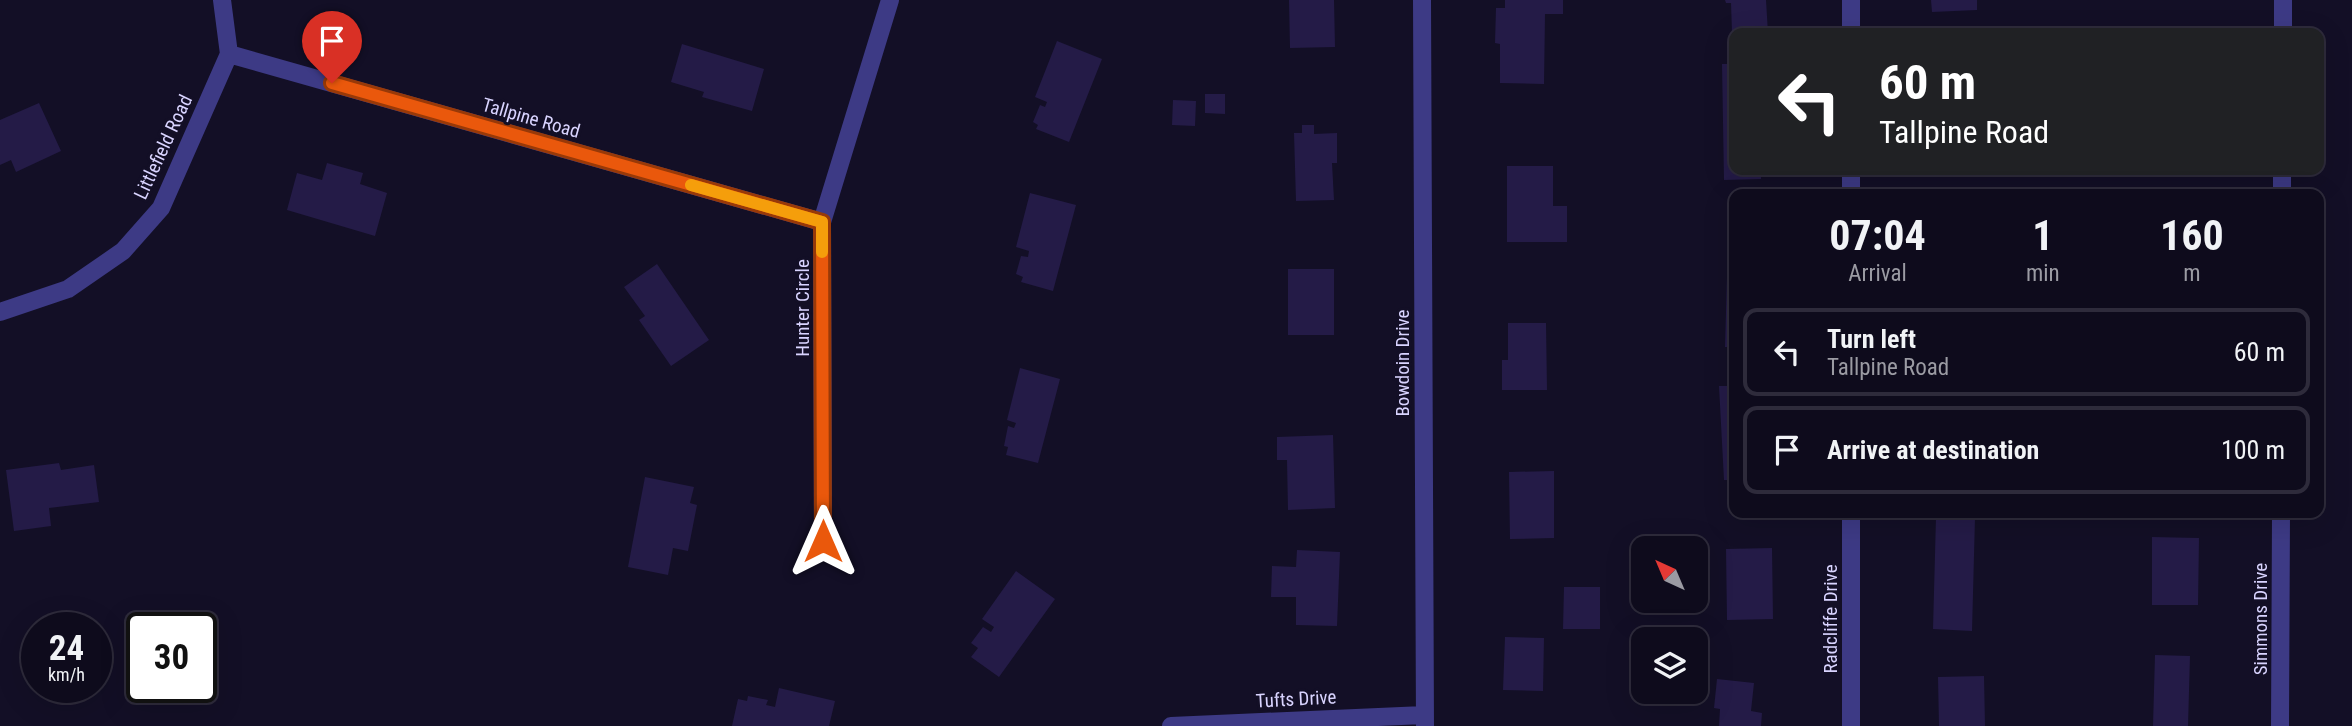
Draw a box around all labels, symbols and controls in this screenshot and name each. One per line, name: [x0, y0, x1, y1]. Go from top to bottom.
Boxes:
pin: [302, 11, 362, 83]
icon: arrive: [313, 22, 351, 60]
text: 60 m: [1879, 54, 1976, 111]
icon: left: [1764, 56, 1855, 147]
street label: Littlefield Road: [129, 91, 197, 203]
street label: Tallpine Road: [479, 93, 583, 143]
text: Tallpine Road: [1879, 113, 2049, 151]
text: 07:04: [1829, 211, 1926, 260]
text: 1: [2032, 211, 2053, 260]
text: 160: [2160, 211, 2224, 260]
street label: Hunter Circle: [791, 259, 814, 357]
text: Arrival: [1848, 260, 1907, 287]
text: min: [2026, 260, 2060, 287]
text: m: [2183, 260, 2200, 287]
street label: Bowdoin Drive: [1391, 309, 1414, 417]
text: Turn left: [1827, 324, 1916, 354]
icon: left: [1768, 333, 1806, 371]
text: 60 m: [2234, 337, 2285, 367]
text: Tallpine Road: [1827, 354, 1949, 381]
icon: arrive: [1768, 431, 1806, 469]
text: Arrive at destination: [1827, 435, 2039, 465]
text: 100 m: [2221, 435, 2285, 465]
position arrow: [786, 504, 860, 578]
north arrow: [1631, 536, 1708, 612]
map controls: [1631, 536, 1708, 704]
street label: Simmons Drive: [2249, 563, 2272, 675]
street label: Radcliffe Drive: [1819, 564, 1842, 674]
speed limit sign: 30: [126, 612, 217, 703]
button: layers: [1631, 627, 1708, 704]
text: 24: [49, 628, 84, 669]
text: km/h: [48, 664, 85, 685]
street label: Tufts Drive: [1255, 685, 1337, 713]

